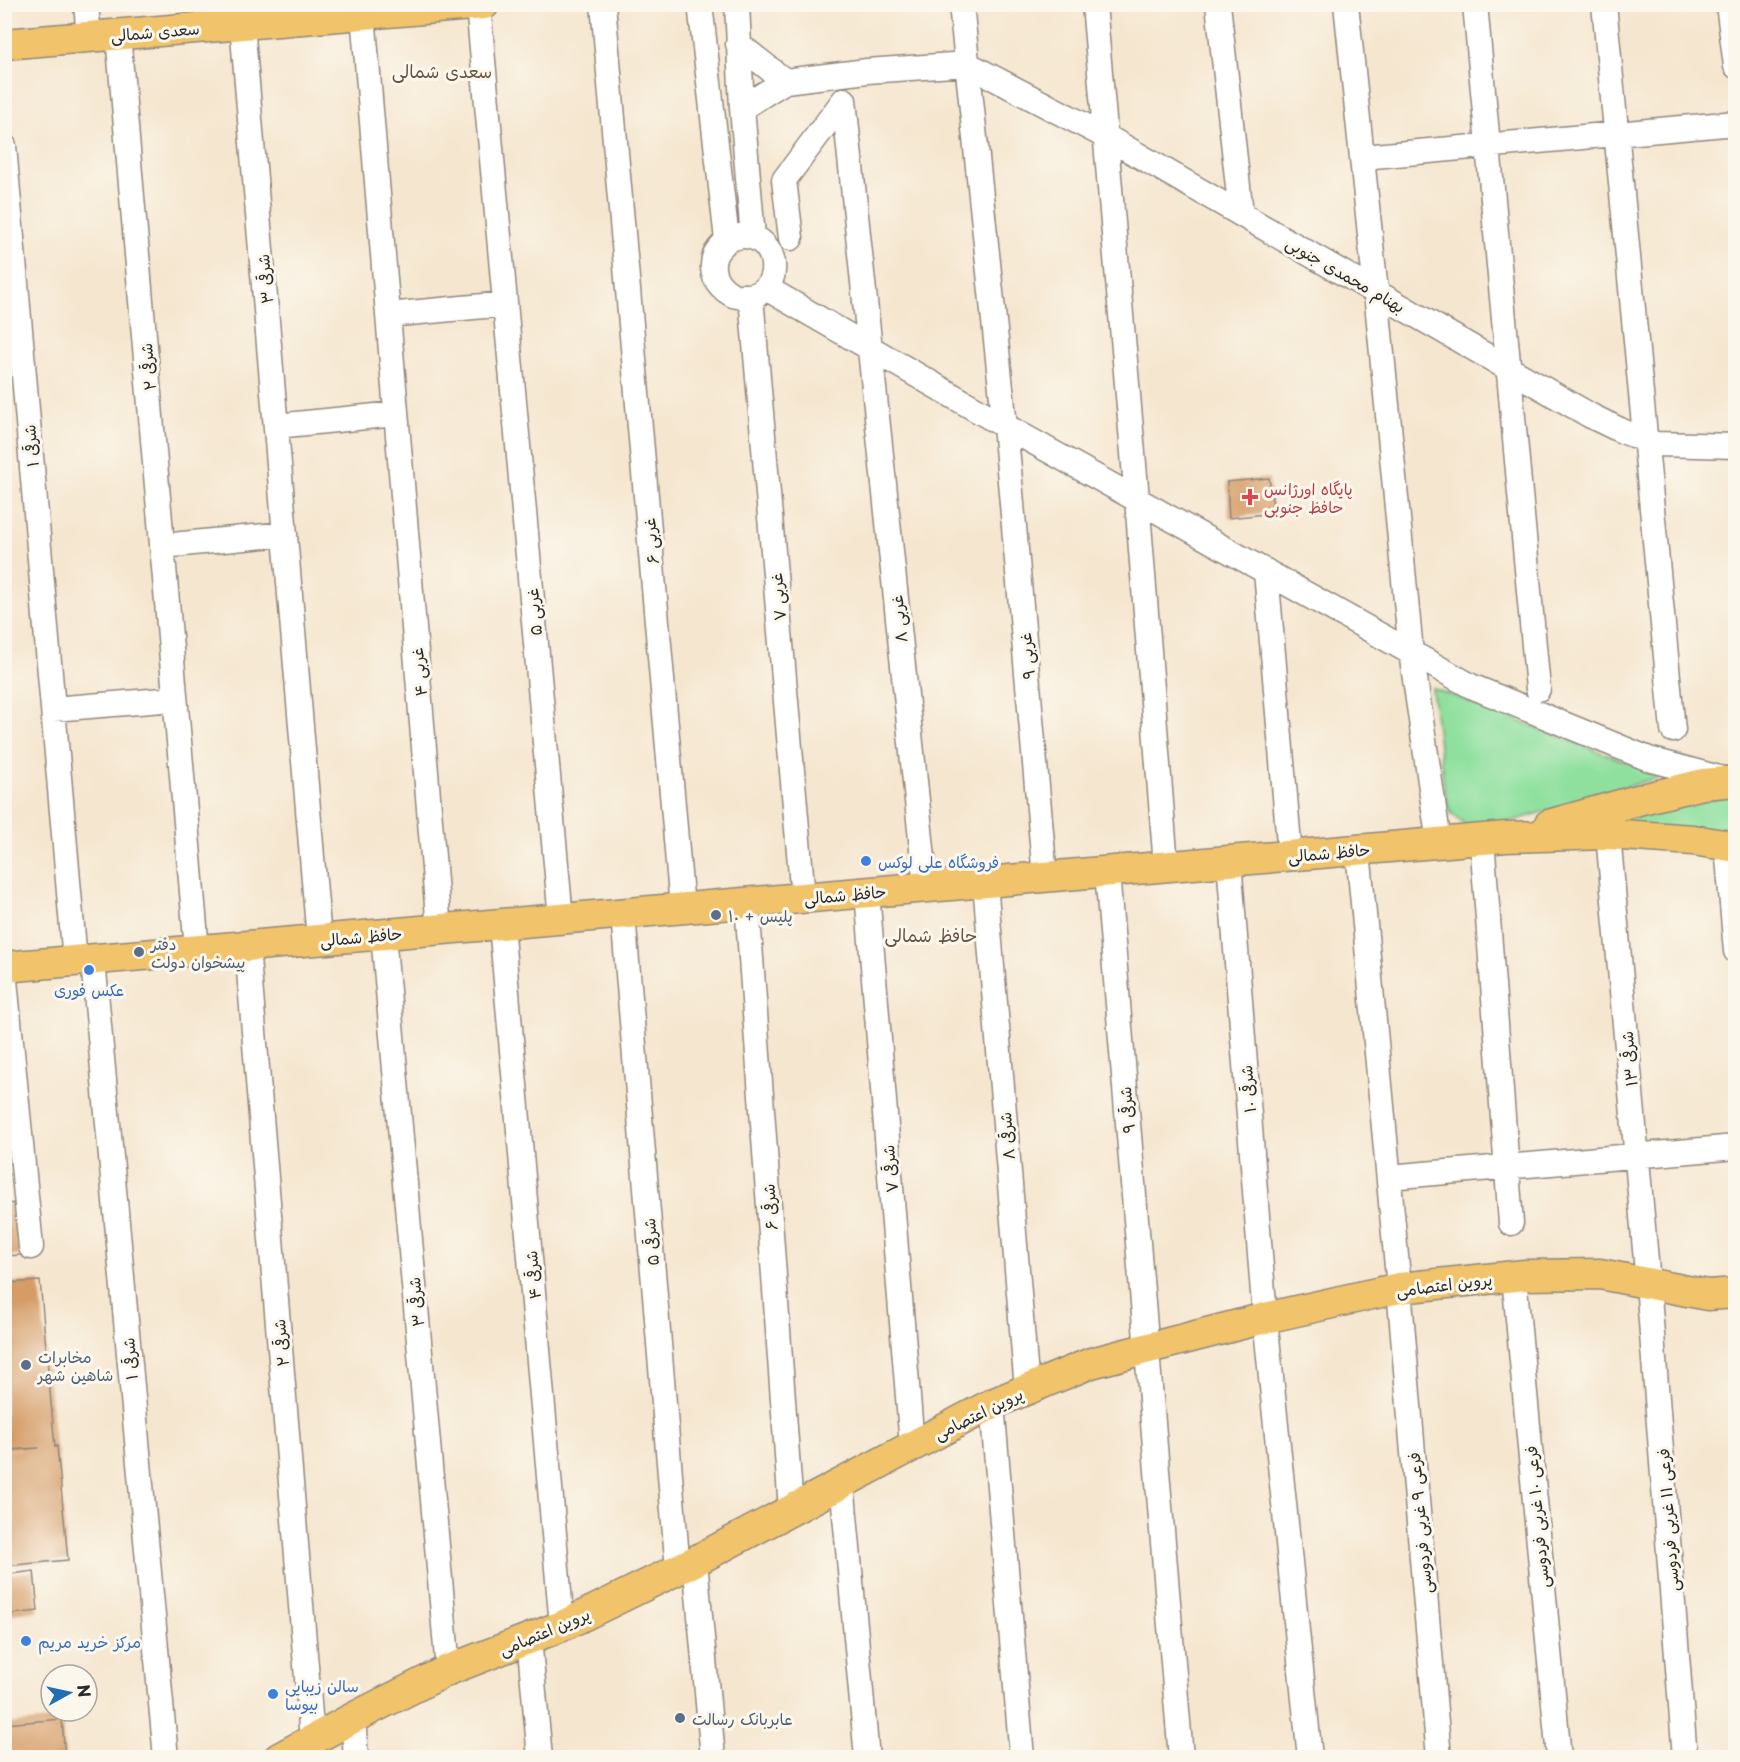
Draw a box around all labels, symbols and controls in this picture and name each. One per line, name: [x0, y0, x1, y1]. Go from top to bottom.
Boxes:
street label: سعدی شمالی: [110, 15, 200, 47]
district label: سعدی شمالی: [392, 57, 492, 84]
street label: بهنام محمدی جنوبی: [1281, 230, 1410, 320]
street label: ۳ شرقی: [250, 253, 278, 305]
street label: ۲ شرقی: [133, 342, 161, 392]
street label: ۱ شرقی: [16, 424, 44, 468]
place label: پایگاه اورژانس حافظ جنوبی: [1264, 476, 1353, 518]
marker: پایگاه اورژانس حافظ جنوبی: [1241, 488, 1259, 506]
street label: ۶ غربی: [636, 517, 664, 565]
street label: ۷ غربی: [763, 572, 791, 622]
street label: ۵ غربی: [519, 587, 547, 637]
street label: ۸ غربی: [884, 594, 912, 644]
street label: ۹ غربی: [1012, 632, 1040, 680]
street label: ۴ غربی: [404, 647, 432, 697]
street label: حافظ شمالی: [1287, 836, 1371, 868]
place label: فروشگاه علی لوکس: [878, 849, 999, 873]
marker: فروشگاه علی لوکس: [859, 854, 873, 868]
street label: حافظ شمالی: [803, 878, 887, 910]
place label: پلیس + ۱۰: [728, 903, 793, 927]
marker: پلیس + ۱۰: [709, 908, 723, 922]
street label: حافظ شمالی: [319, 920, 403, 952]
district label: حافظ شمالی: [885, 921, 977, 948]
place label: دفتر پیشخوان دولت: [149, 931, 245, 973]
marker: دفتر پیشخوان دولت: [132, 945, 146, 959]
marker: عکس فوری: [82, 963, 96, 977]
place label: عکس فوری: [54, 977, 124, 1001]
street label: ۱۳ شرقی: [1614, 1030, 1642, 1088]
street label: شرقی ۱۰: [1233, 1064, 1261, 1114]
street label: شرقی ۹: [1112, 1086, 1140, 1134]
street label: ۸ شرقی: [992, 1111, 1020, 1161]
street label: ۷ شرقی: [875, 1144, 903, 1194]
street label: ۶ شرقی: [755, 1183, 783, 1231]
street label: ۵ شرقی: [636, 1217, 664, 1267]
street label: ۴ شرقی: [518, 1250, 546, 1300]
street label: پروین اعتصامی: [1395, 1266, 1493, 1302]
street label: ۳ شرقی: [401, 1276, 429, 1328]
street label: ۲ شرقی: [266, 1318, 294, 1368]
street label: ۱ شرقی: [115, 1337, 143, 1381]
place label: مخابرات شاهین شهر: [36, 1344, 113, 1386]
marker: مخابرات شاهین شهر: [19, 1358, 33, 1372]
street label: پروین اعتصامی: [929, 1381, 1027, 1445]
street label: فرعی ۱۰ غربی فردوسی: [1518, 1445, 1554, 1589]
street label: فرعی ۱۱ غربی فردوسی: [1650, 1448, 1684, 1592]
street label: فرعی ۹ غربی فردوسی: [1401, 1451, 1437, 1595]
street label: پروین اعتصامی: [495, 1601, 593, 1661]
place label: مرکز خرید مریم: [38, 1629, 141, 1655]
marker: مرکز خرید مریم: [19, 1634, 33, 1648]
north arrow: [39, 1663, 99, 1723]
place label: سالن زیبایی بیوسا: [285, 1673, 359, 1715]
text: N: [72, 1683, 98, 1699]
marker: سالن زیبایی بیوسا: [266, 1687, 280, 1701]
place label: عابربانک رسالت: [692, 1706, 793, 1730]
marker: عابربانک رسالت: [673, 1711, 687, 1725]

